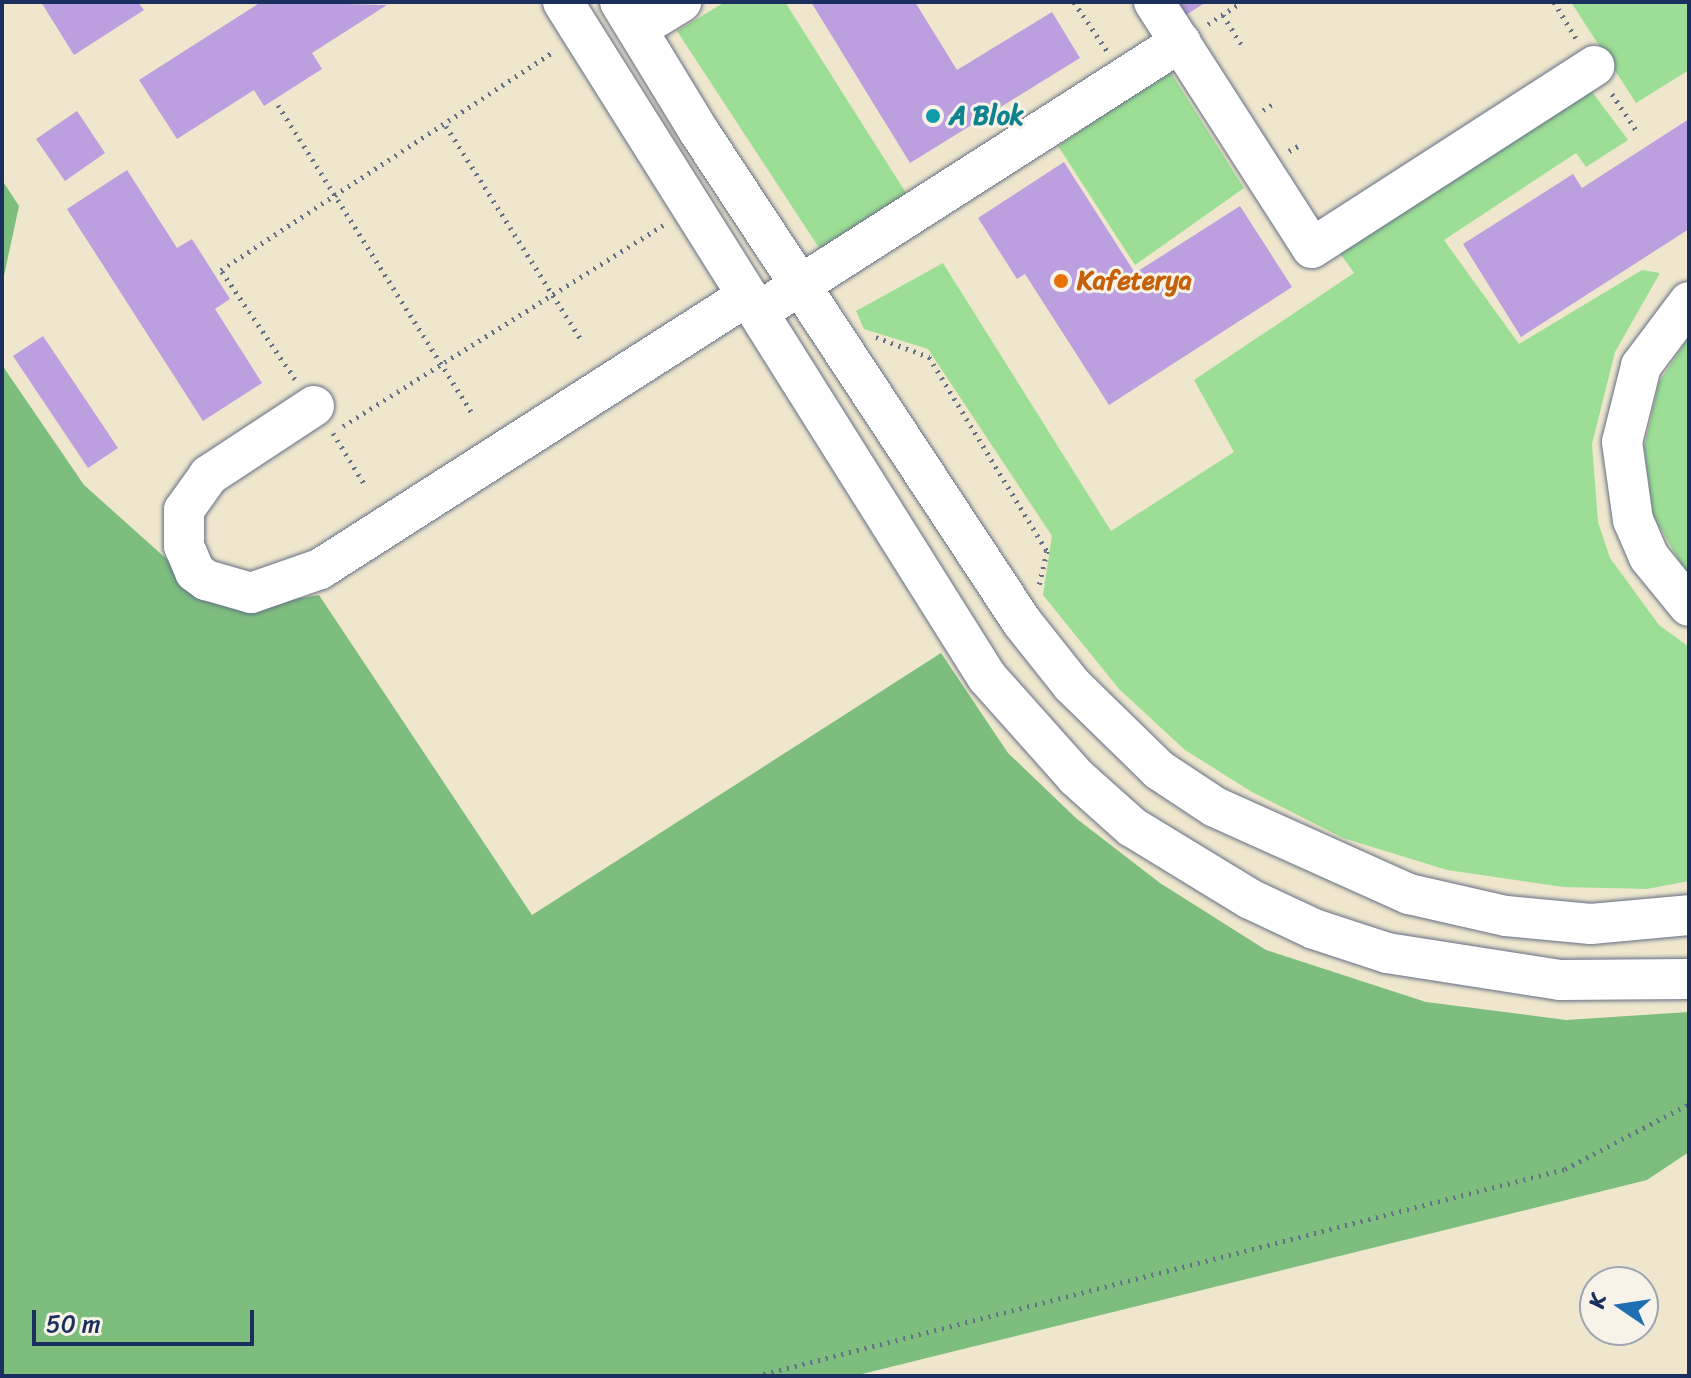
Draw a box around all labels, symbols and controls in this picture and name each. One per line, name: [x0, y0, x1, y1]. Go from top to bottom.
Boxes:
place label: A Blok: [949, 100, 1024, 132]
marker: A Blok: [924, 107, 942, 125]
place label: Kafeterya: [1077, 265, 1192, 297]
marker: Kafeterya: [1052, 272, 1070, 290]
north arrow: [1579, 1266, 1659, 1346]
text: K: [1577, 1290, 1618, 1312]
scale bar: [36, 1294, 258, 1344]
text: 50 m: [46, 1303, 101, 1345]

